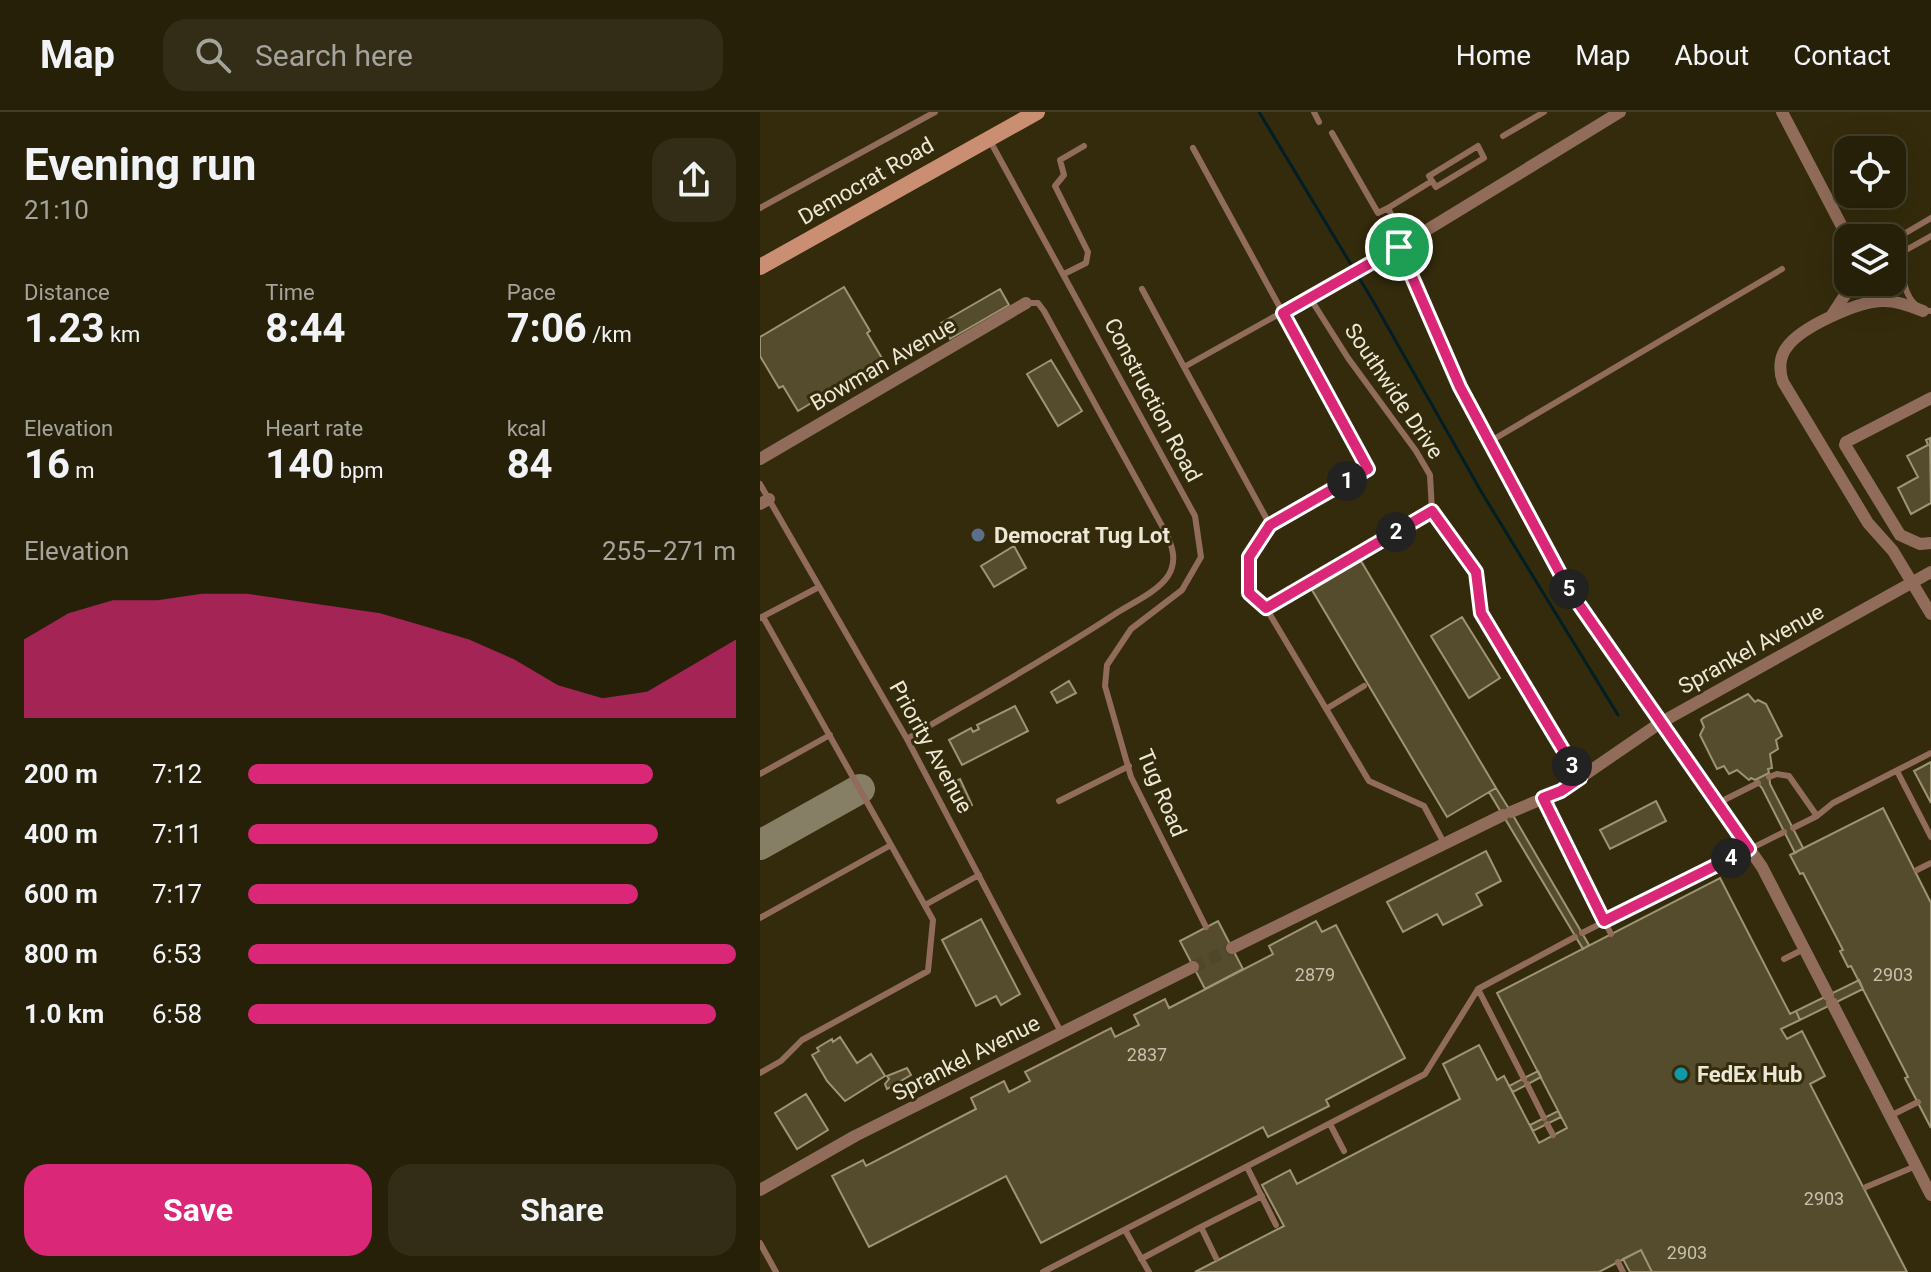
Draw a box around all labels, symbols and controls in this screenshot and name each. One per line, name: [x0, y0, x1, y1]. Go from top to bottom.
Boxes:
search box: [163, 19, 723, 91]
text: Map: [40, 33, 115, 77]
icon: search: [191, 33, 235, 77]
text: Search here: [255, 38, 413, 73]
text: Home: [1456, 39, 1531, 72]
text: Map: [1575, 39, 1631, 72]
text: About: [1675, 39, 1749, 72]
text: Contact: [1793, 39, 1891, 72]
street label: Democrat Road: [794, 132, 938, 230]
map controls: [1834, 136, 1906, 296]
button: locate: [1834, 136, 1906, 208]
button: share: [652, 138, 736, 222]
text: Evening run: [24, 139, 256, 191]
text: 21:10: [24, 195, 89, 225]
pin: [1365, 213, 1433, 281]
button: layers: [1834, 224, 1906, 296]
icon: arrive: [1377, 225, 1421, 269]
text: Distance: [24, 280, 110, 305]
text: Time: [265, 280, 315, 305]
text: Pace: [507, 280, 556, 305]
text: 1.23: [24, 305, 104, 352]
text: 8:44: [265, 305, 345, 352]
text: 7:06: [507, 305, 587, 352]
street label: Bowman Avenue: [806, 312, 960, 416]
street label: Construction Road: [1099, 314, 1207, 486]
street label: Southwide Drive: [1339, 319, 1449, 463]
text: km: [104, 322, 140, 347]
text: /km: [587, 322, 632, 347]
text: Elevation: [24, 416, 113, 441]
text: Heart rate: [265, 416, 363, 441]
text: kcal: [507, 416, 546, 441]
text: 16: [24, 441, 70, 488]
text: 140: [265, 441, 334, 488]
text: 84: [507, 441, 553, 488]
text: m: [70, 458, 95, 483]
text: bpm: [334, 458, 384, 483]
pin: 1: [1327, 461, 1367, 501]
text: 1: [1341, 468, 1353, 493]
pin: 2: [1376, 512, 1416, 552]
text: 2: [1390, 519, 1402, 544]
place label: Democrat Tug Lot: [994, 523, 1170, 548]
marker: Democrat Tug Lot: [969, 526, 987, 544]
text: Elevation: [24, 536, 129, 566]
text: 255–271 m: [602, 536, 736, 566]
pin: 5: [1549, 569, 1589, 609]
text: 5: [1563, 576, 1575, 601]
street label: Sprankel Avenue: [1674, 599, 1828, 699]
street label: Priority Avenue: [884, 677, 978, 817]
street label: Tug Road: [1132, 746, 1192, 840]
pin: 3: [1552, 746, 1592, 786]
text: 3: [1566, 753, 1578, 778]
text: 200 m: [24, 759, 98, 789]
text: 7:12: [152, 759, 202, 789]
text: 400 m: [24, 819, 98, 849]
text: 7:11: [152, 819, 202, 849]
pin: 4: [1711, 838, 1751, 878]
text: 4: [1725, 845, 1737, 870]
text: 600 m: [24, 879, 98, 909]
text: 7:17: [152, 879, 202, 909]
text: 800 m: [24, 939, 98, 969]
text: 6:53: [152, 939, 202, 969]
house number: 2879: [1295, 964, 1335, 985]
house number: 2903: [1873, 964, 1913, 985]
text: 1.0 km: [24, 999, 104, 1029]
text: 6:58: [152, 999, 202, 1029]
street label: Sprankel Avenue: [888, 1010, 1044, 1106]
house number: 2837: [1127, 1044, 1167, 1065]
place label: FedEx Hub: [1697, 1062, 1802, 1087]
marker: FedEx Hub: [1672, 1065, 1690, 1083]
button: Save: [24, 1164, 372, 1256]
button: Share: [388, 1164, 736, 1256]
house number: 2903: [1804, 1188, 1844, 1209]
house number: 2903: [1667, 1242, 1707, 1263]

